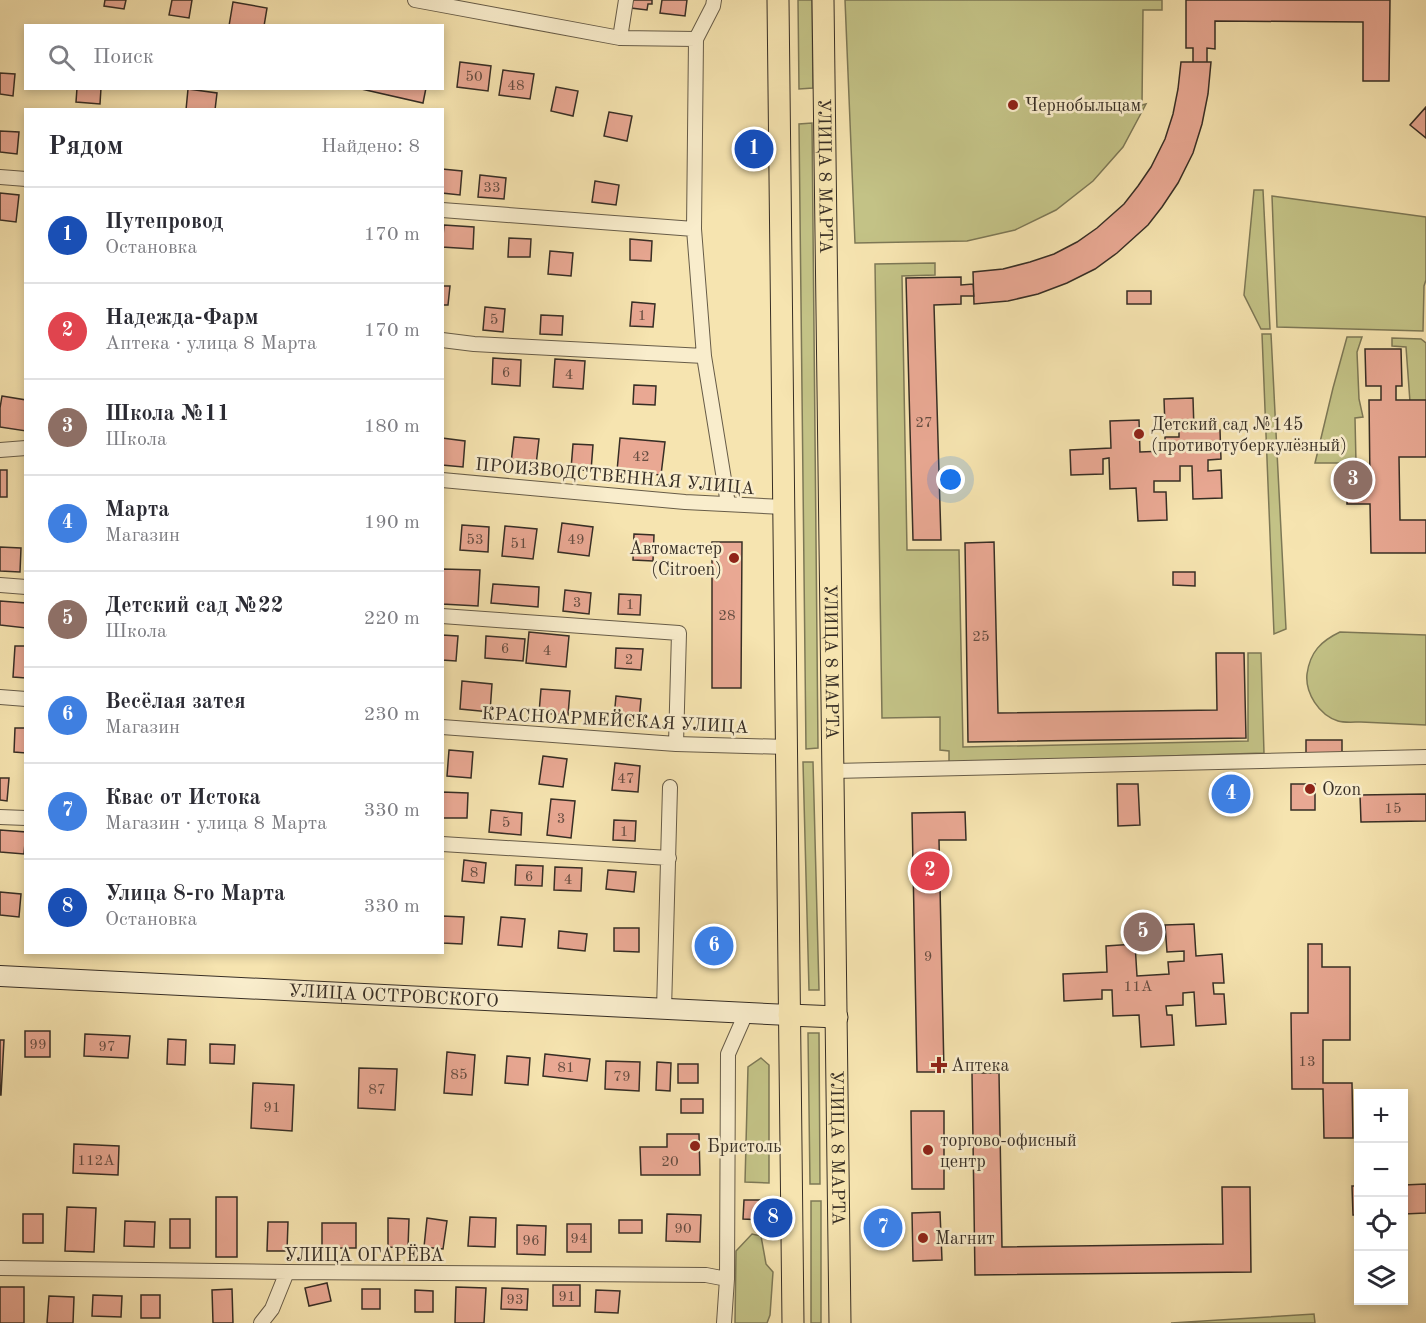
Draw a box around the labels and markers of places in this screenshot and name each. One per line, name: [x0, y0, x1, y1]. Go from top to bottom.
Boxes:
place label: Чернобыльцам: [1025, 97, 1141, 115]
marker: Чернобыльцам: [1006, 98, 1020, 112]
pin: 1: [734, 126, 774, 172]
place label: Детский сад №145 (противотуберкулёзный): [1151, 416, 1347, 455]
marker: Детский сад №145 (противотуберкулёзный): [1132, 427, 1146, 441]
pin: 3: [1334, 458, 1372, 502]
place label: Автомастер (Citroen): [629, 540, 722, 579]
marker: Автомастер (Citroen): [727, 551, 741, 565]
pin: 4: [1212, 772, 1250, 816]
place label: Ozon: [1322, 781, 1361, 799]
marker: Ozon: [1303, 782, 1317, 796]
pin: 2: [910, 848, 950, 894]
pin: 5: [1124, 910, 1162, 954]
pin: 6: [694, 924, 734, 968]
place label: Аптека: [951, 1057, 1009, 1075]
marker: Аптека: [932, 1058, 946, 1072]
place label: торгово-офисный центр: [940, 1132, 1077, 1171]
place label: Бристоль: [707, 1138, 781, 1156]
marker: Бристоль: [688, 1139, 702, 1153]
marker: торгово-офисный центр: [921, 1143, 935, 1157]
pin: 8: [754, 1196, 792, 1240]
pin: 7: [864, 1206, 902, 1250]
place label: Магнит: [935, 1230, 995, 1248]
marker: Магнит: [916, 1231, 930, 1245]

